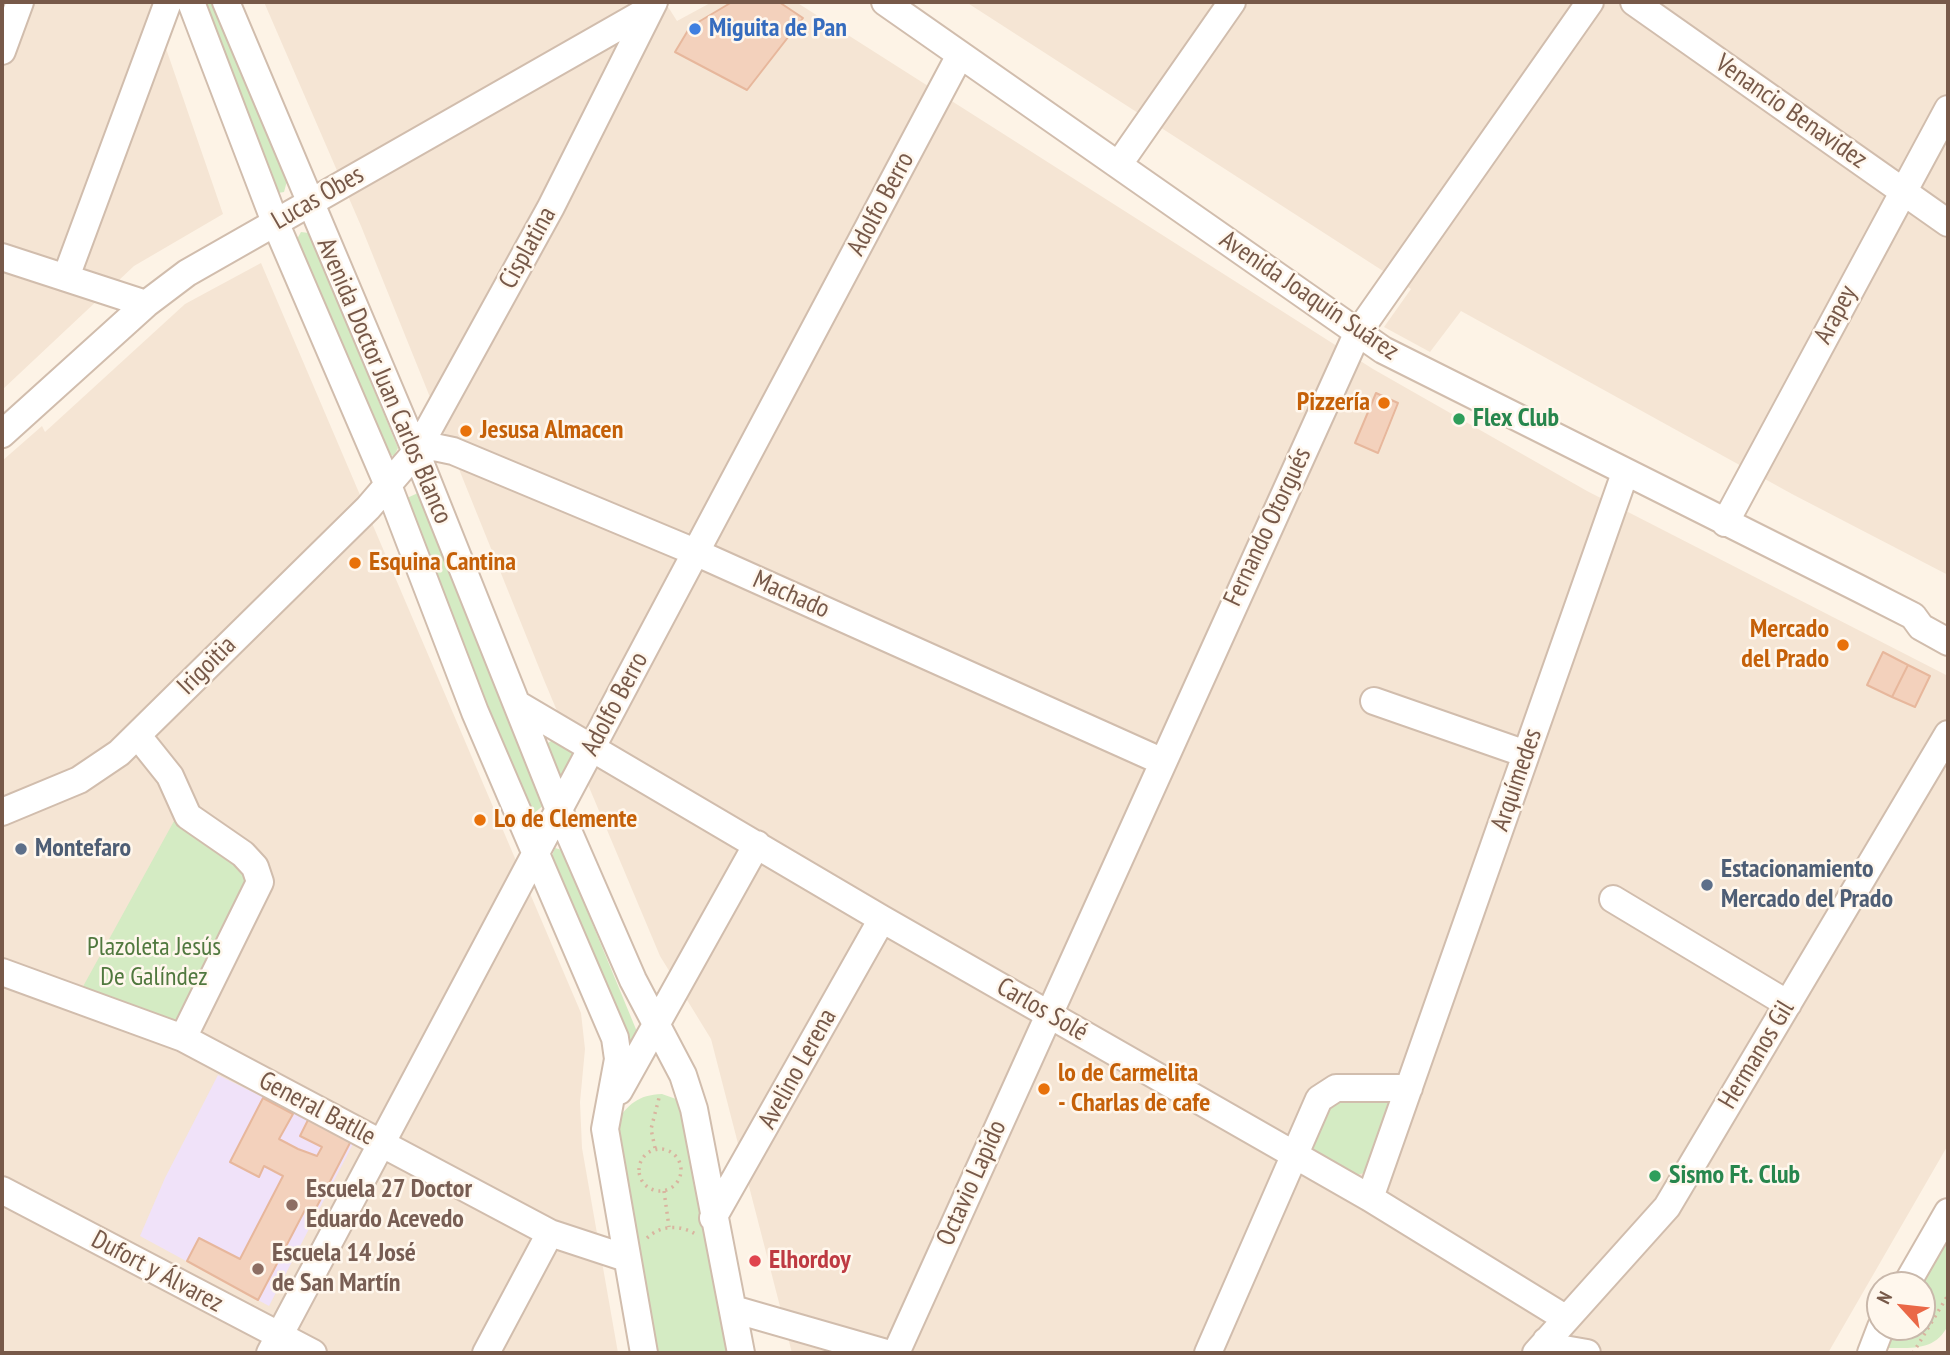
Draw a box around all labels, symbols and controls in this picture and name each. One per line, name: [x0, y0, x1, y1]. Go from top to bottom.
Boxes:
place label: Miguita de Pan: [709, 13, 847, 45]
marker: Miguita de Pan: [687, 21, 703, 37]
street label: Venancio Benavidez: [1709, 48, 1873, 176]
street label: Adolfo Berro: [841, 147, 921, 261]
street label: Lucas Obes: [267, 159, 369, 237]
street label: Cisplatina: [493, 202, 563, 294]
street label: Avenida Joaquín Suárez: [1213, 225, 1405, 367]
street label: Avenida Doctor Juan Carlos Blanco: [310, 234, 458, 528]
street label: Arapey: [1808, 281, 1864, 349]
place label: Pizzería: [1297, 387, 1370, 419]
marker: Pizzería: [1376, 395, 1392, 411]
place label: Flex Club: [1473, 403, 1559, 435]
marker: Flex Club: [1451, 411, 1467, 427]
place label: Jesusa Almacen: [480, 415, 623, 447]
marker: Jesusa Almacen: [458, 423, 474, 439]
street label: Fernando Otorgués: [1218, 443, 1318, 611]
place label: Esquina Cantina: [369, 547, 516, 579]
marker: Esquina Cantina: [347, 555, 363, 571]
street label: Machado: [748, 564, 834, 626]
place label: Mercado del Prado: [1741, 614, 1829, 676]
street label: Irigoitia: [171, 630, 243, 702]
marker: Mercado del Prado: [1835, 637, 1851, 653]
street label: Adolfo Berro: [575, 647, 655, 761]
street label: Arquímedes: [1485, 725, 1549, 835]
place label: Lo de Clemente: [494, 804, 637, 836]
marker: Lo de Clemente: [472, 812, 488, 828]
place label: Montefaro: [35, 833, 131, 865]
marker: Montefaro: [13, 841, 29, 857]
place label: Estacionamiento Mercado del Prado: [1721, 854, 1893, 916]
marker: Estacionamiento Mercado del Prado: [1699, 877, 1715, 893]
park label: Plazoleta Jesús De Galíndez: [87, 932, 221, 993]
street label: Carlos Solé: [991, 972, 1093, 1048]
street label: Hermanos Gil: [1713, 995, 1801, 1115]
street label: Avelino Lerena: [752, 1004, 844, 1134]
place label: lo de Carmelita - Charlas de cafe: [1058, 1058, 1210, 1120]
street label: General Batlle: [253, 1065, 381, 1153]
marker: lo de Carmelita - Charlas de cafe: [1036, 1081, 1052, 1097]
street label: Octavio Lapido: [931, 1116, 1013, 1250]
place label: Sismo Ft. Club: [1669, 1160, 1800, 1192]
marker: Sismo Ft. Club: [1647, 1168, 1663, 1184]
place label: Escuela 27 Doctor Eduardo Acevedo: [306, 1174, 472, 1236]
marker: Escuela 27 Doctor Eduardo Acevedo: [284, 1197, 300, 1213]
street label: Dufort y Álvarez: [86, 1224, 228, 1320]
place label: Escuela 14 José de San Martín: [272, 1238, 416, 1300]
place label: Elhordoy: [769, 1245, 851, 1277]
marker: Elhordoy: [747, 1253, 763, 1269]
marker: Escuela 14 José de San Martín: [250, 1261, 266, 1277]
north arrow: [1866, 1271, 1936, 1341]
text: N: [1871, 1287, 1897, 1307]

